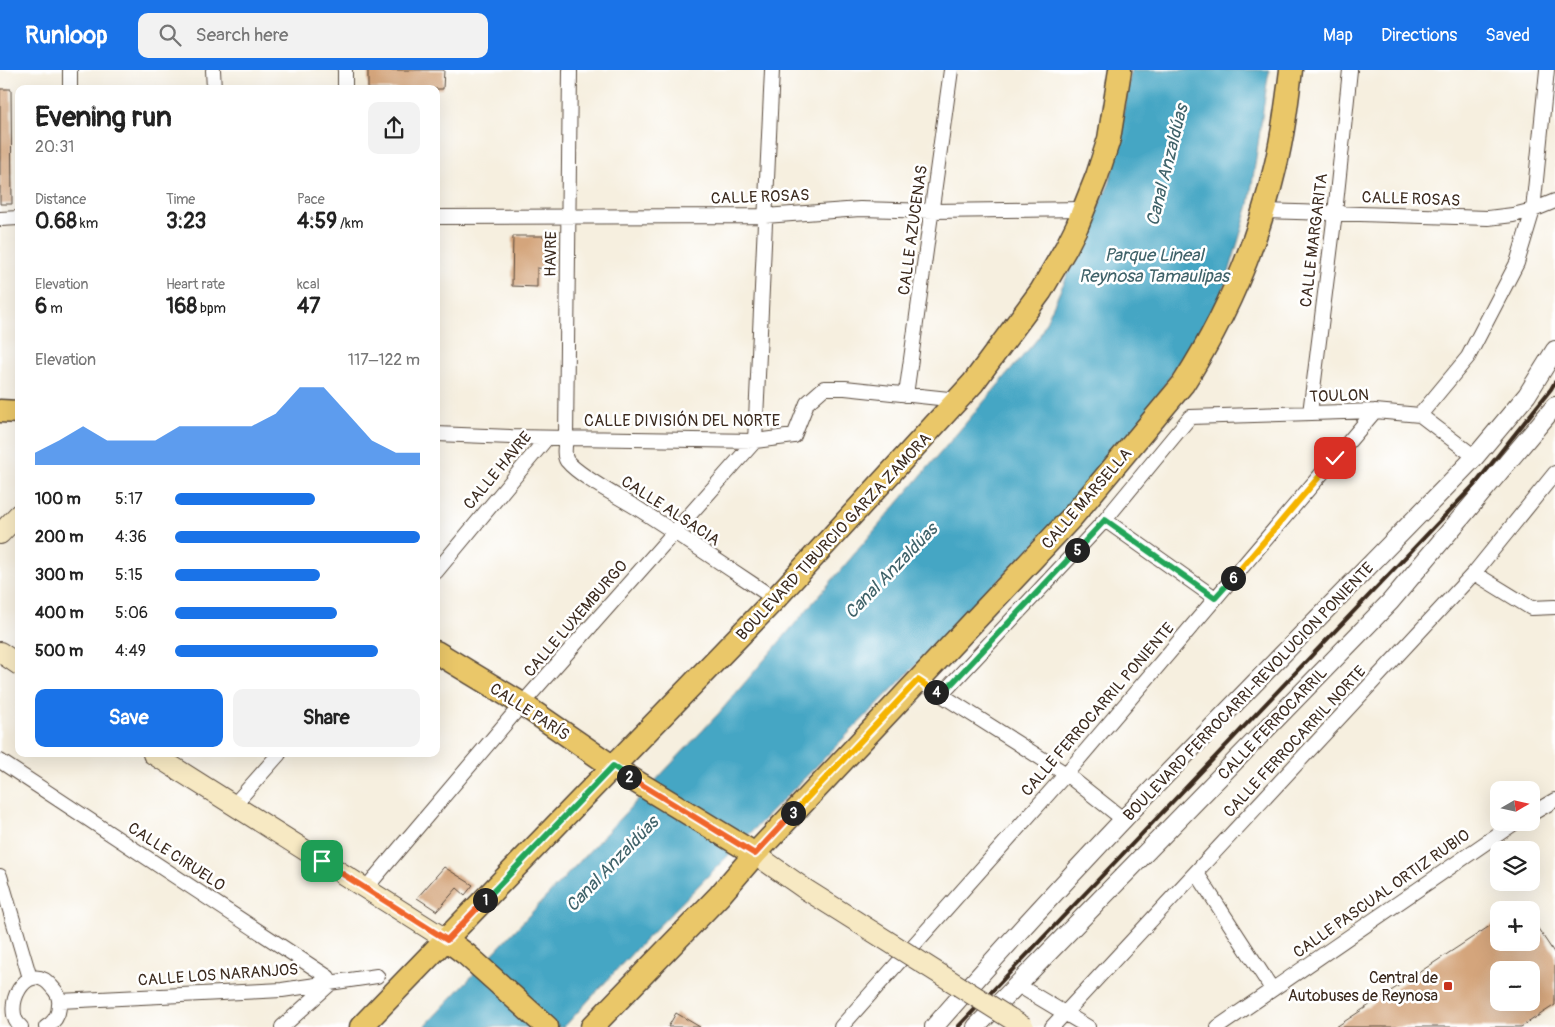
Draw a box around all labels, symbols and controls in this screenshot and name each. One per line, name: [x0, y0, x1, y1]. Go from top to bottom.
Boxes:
search box: [138, 13, 488, 58]
text: Runloop: [25, 21, 108, 50]
icon: search: [156, 21, 184, 49]
text: Search here: [196, 23, 288, 47]
text: Map: [1323, 24, 1353, 47]
text: Directions: [1381, 24, 1457, 47]
text: Saved: [1485, 24, 1530, 47]
text: Evening run: [35, 100, 172, 135]
water label: Canal Anzaldúas: [1141, 100, 1194, 228]
button: share: [368, 102, 420, 154]
text: 20:31: [35, 137, 74, 157]
street label: CALLE AZUCENAS: [894, 164, 932, 296]
street label: CALLE MARGARITA: [1296, 172, 1332, 308]
street label: CALLE ROSAS: [710, 185, 810, 209]
street label: CALLE ROSAS: [1361, 187, 1461, 211]
text: Distance: [35, 191, 86, 208]
text: Time: [166, 191, 195, 208]
text: Pace: [297, 191, 325, 208]
text: 0.68: [35, 208, 77, 235]
text: 3:23: [166, 208, 206, 235]
text: 4:59: [297, 208, 337, 235]
text: km: [77, 215, 98, 232]
text: /km: [337, 215, 363, 232]
street label: HAVRE: [541, 231, 561, 277]
water label: Parque Lineal Reynosa Tamaulipas: [1079, 244, 1231, 288]
text: Elevation: [35, 276, 88, 293]
text: Heart rate: [166, 276, 225, 293]
text: kcal: [297, 276, 320, 293]
text: 6: [35, 293, 47, 320]
text: 168: [166, 293, 197, 320]
text: 47: [297, 293, 320, 320]
text: m: [47, 300, 63, 317]
text: bpm: [197, 300, 226, 317]
text: Elevation: [35, 350, 96, 370]
text: 117–122 m: [348, 350, 420, 370]
street label: TOULON: [1309, 385, 1369, 407]
street label: CALLE DIVISIÓN DEL NORTE: [584, 410, 780, 431]
street label: CALLE HAVRE: [459, 428, 536, 514]
street label: BOULEVARD TIBURCIO GARZA ZAMORA: [732, 429, 935, 645]
pin: [1314, 437, 1356, 479]
street label: CALLE MARSELLA: [1037, 444, 1136, 553]
icon: check: [1321, 444, 1349, 472]
street label: CALLE ALSACIA: [617, 471, 724, 550]
text: 100 m: [35, 489, 81, 509]
text: 5:17: [115, 489, 143, 509]
water label: Canal Anzaldúas: [840, 517, 944, 624]
text: 200 m: [35, 527, 83, 547]
text: 4:36: [115, 527, 147, 547]
pin: 5: [1064, 538, 1090, 562]
text: 5: [1074, 542, 1081, 559]
street label: CALLE LUXEMBURGO: [520, 556, 632, 681]
street label: BOULEVARD FERROCARRI-REVOLUCION PONIENTE: [1119, 558, 1378, 825]
text: 300 m: [35, 565, 83, 585]
text: 5:15: [115, 565, 143, 585]
pin: 6: [1220, 566, 1246, 590]
text: 6: [1229, 570, 1238, 587]
text: 400 m: [35, 603, 84, 623]
text: 5:06: [115, 603, 148, 623]
street label: CALLE FERROCARRIL PONIENTE: [1017, 619, 1179, 801]
text: 500 m: [35, 641, 83, 661]
text: 4:49: [115, 641, 146, 661]
street label: CALLE FERROCARRIL NORTE: [1219, 662, 1370, 822]
street label: CALLE FERROCARRIL: [1214, 663, 1332, 784]
street label: CALLE PARÍS: [486, 679, 573, 745]
pin: 4: [924, 680, 948, 704]
text: 4: [932, 684, 941, 701]
button: Save: [35, 689, 223, 747]
button: Share: [233, 689, 420, 747]
pin: 2: [616, 764, 642, 790]
text: 2: [626, 769, 633, 786]
north arrow: [1490, 781, 1540, 831]
map controls: [1490, 781, 1540, 1011]
pin: 3: [780, 800, 806, 826]
text: 3: [790, 805, 797, 822]
water label: Canal Anzaldúas: [561, 810, 665, 917]
street label: CALLE CIRUELO: [124, 818, 229, 896]
street label: CALLE PASCUAL ORTIZ RUBIO: [1289, 825, 1474, 963]
pin: [301, 840, 343, 882]
button: layers: [1490, 841, 1540, 891]
icon: arrive: [308, 847, 336, 875]
pin: 1: [472, 888, 498, 912]
text: 1: [483, 892, 488, 909]
button: +: [1490, 901, 1540, 951]
street label: CALLE LOS NARANJOS: [137, 959, 299, 991]
button: −: [1490, 961, 1540, 1011]
place label: Central de Autobuses de Reynosa: [1288, 968, 1438, 1006]
marker: Central de Autobuses de Reynosa: [1442, 980, 1454, 992]

